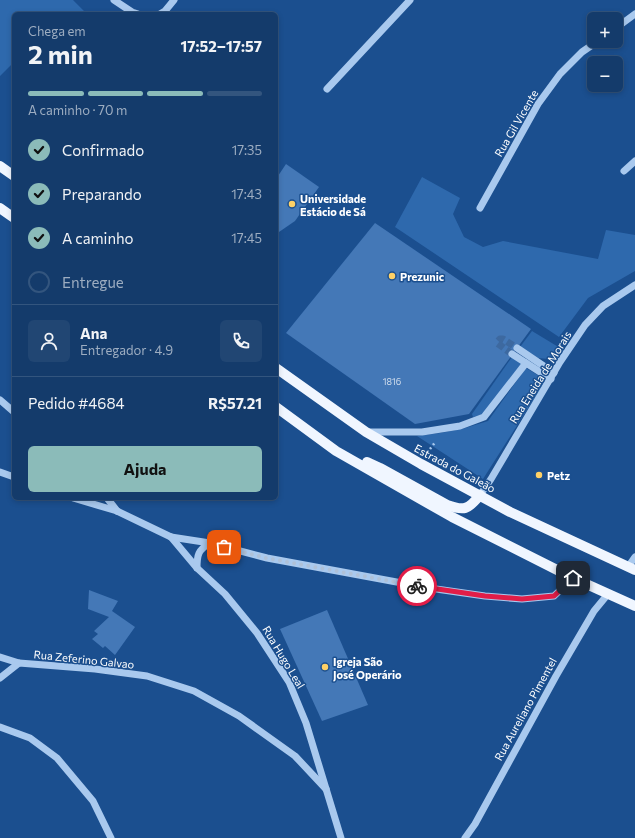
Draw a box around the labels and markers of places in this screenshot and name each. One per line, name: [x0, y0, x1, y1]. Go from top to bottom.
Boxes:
place label: Universidade Estácio de Sá: [300, 192, 366, 218]
marker: Universidade Estácio de Sá: [287, 199, 297, 209]
place label: Prezunic: [400, 270, 444, 283]
marker: Prezunic: [387, 271, 397, 281]
place label: Petz: [547, 469, 570, 482]
marker: Petz: [534, 470, 544, 480]
pin: [207, 530, 241, 564]
pin: [556, 561, 590, 595]
place label: Igreja São José Operário: [333, 655, 402, 682]
marker: Igreja São José Operário: [320, 662, 330, 672]

